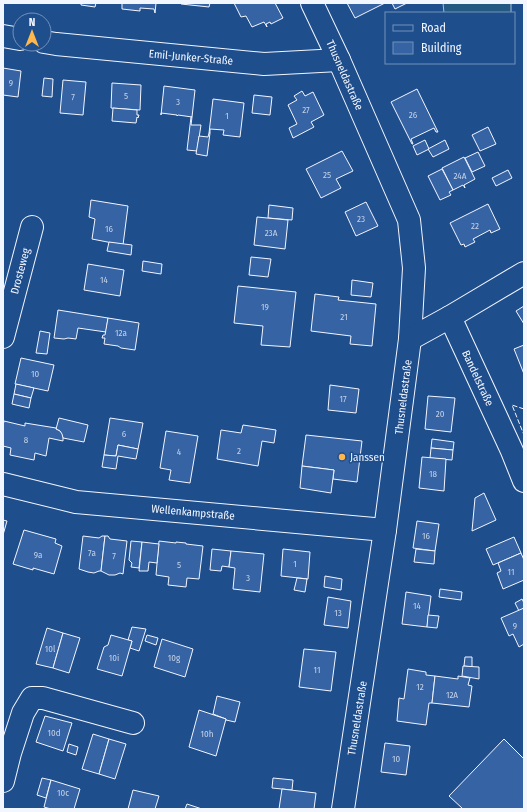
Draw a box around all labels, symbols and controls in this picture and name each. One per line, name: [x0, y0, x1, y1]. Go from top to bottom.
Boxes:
north arrow: [12, 12, 52, 52]
legend: [385, 12, 515, 64]
text: N: [29, 16, 35, 29]
text: Road: [421, 21, 446, 35]
street label: Thusneldastraße: [323, 38, 366, 112]
text: Building: [421, 41, 462, 55]
street label: Emil-Junker-Straße: [148, 47, 234, 68]
house number: 9: [9, 78, 13, 88]
house number: 5: [124, 91, 128, 101]
house number: 7: [71, 92, 75, 102]
house number: 3: [176, 97, 180, 107]
house number: 27: [302, 105, 310, 115]
house number: 26: [409, 110, 418, 120]
house number: 1: [225, 111, 229, 121]
house number: 25: [323, 170, 331, 180]
house number: 24A: [454, 171, 467, 181]
house number: 23: [357, 214, 365, 224]
house number: 22: [471, 221, 479, 231]
house number: 16: [105, 224, 114, 234]
house number: 23A: [265, 228, 278, 238]
street label: Drosteweg: [8, 246, 33, 296]
house number: 14: [100, 275, 109, 285]
house number: 19: [261, 302, 269, 312]
house number: 21: [340, 312, 348, 322]
house number: 12a: [115, 328, 127, 338]
street label: Bandelstraße: [459, 348, 496, 408]
street label: Thusneldastraße: [392, 359, 415, 435]
house number: 10: [31, 369, 39, 379]
house number: 17: [339, 394, 347, 404]
house number: 20: [436, 409, 445, 419]
house number: 6: [122, 429, 127, 439]
house number: 8: [24, 435, 29, 445]
house number: 2: [237, 446, 241, 456]
house number: 4: [177, 447, 182, 457]
place label: Janssen: [350, 451, 385, 464]
marker: Janssen: [337, 452, 347, 462]
house number: 18: [429, 469, 438, 479]
street label: Wellenkampstraße: [151, 502, 235, 523]
house number: 16: [422, 531, 431, 541]
house number: 7a: [88, 548, 96, 558]
house number: 9a: [34, 550, 43, 560]
house number: 7: [112, 551, 116, 561]
house number: 1: [293, 559, 297, 569]
house number: 5: [177, 560, 181, 570]
house number: 11: [508, 567, 514, 577]
house number: 3: [246, 573, 250, 583]
house number: 14: [413, 601, 422, 611]
house number: 13: [334, 608, 342, 618]
house number: 9: [513, 621, 517, 631]
house number: 10l: [45, 644, 56, 654]
house number: 10i: [109, 653, 119, 663]
house number: 10g: [168, 653, 181, 663]
house number: 11: [314, 665, 320, 675]
street label: Thusneldastraße: [345, 680, 370, 756]
house number: 12: [416, 682, 424, 692]
house number: 12A: [446, 690, 458, 700]
house number: 10d: [47, 728, 61, 738]
house number: 10h: [201, 729, 214, 739]
house number: 10: [392, 754, 400, 764]
house number: 10c: [57, 788, 69, 798]

